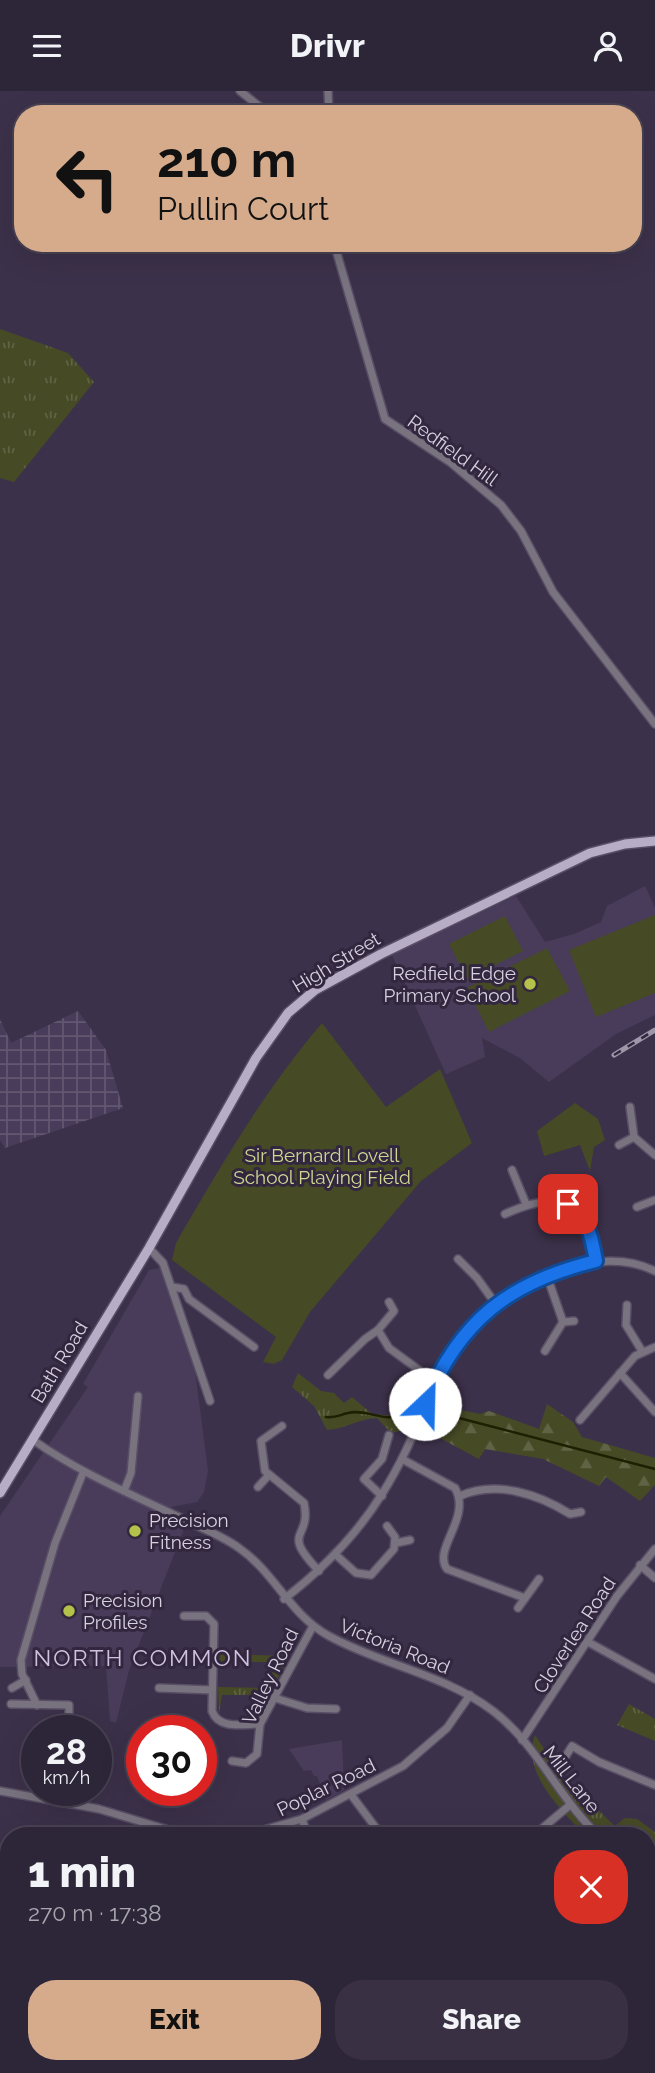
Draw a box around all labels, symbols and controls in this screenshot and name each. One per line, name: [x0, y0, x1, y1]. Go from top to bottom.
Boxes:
icon: menu: [28, 27, 66, 65]
text: Drivr: [290, 27, 365, 64]
icon: person: [589, 27, 627, 65]
text: 210 m: [157, 131, 296, 188]
icon: left: [42, 133, 133, 224]
text: Pullin Court: [157, 190, 329, 227]
street label: Redfield Hill: [404, 410, 503, 491]
street label: High Street: [288, 927, 384, 997]
place label: Redfield Edge Primary School: [383, 962, 517, 1006]
marker: Redfield Edge Primary School: [522, 976, 538, 992]
park label: Sir Bernard Lovell School Playing Field: [233, 1144, 411, 1188]
pin: [538, 1174, 598, 1234]
icon: arrive: [549, 1185, 587, 1223]
street label: Bath Road: [26, 1317, 92, 1407]
position arrow: [388, 1367, 462, 1441]
place label: Precision Fitness: [149, 1509, 229, 1553]
marker: Precision Fitness: [127, 1523, 143, 1539]
street label: Cloverlea Road: [528, 1573, 620, 1697]
place label: Precision Profiles: [83, 1589, 163, 1633]
marker: Precision Profiles: [61, 1603, 77, 1619]
street label: Victoria Road: [337, 1614, 453, 1678]
street label: Valley Road: [237, 1625, 303, 1727]
district label: NORTH COMMON: [34, 1644, 253, 1671]
speed limit sign: 30: [126, 1715, 217, 1806]
text: 28: [46, 1731, 87, 1772]
street label: Mill Lane: [539, 1741, 605, 1817]
street label: Poplar Road: [273, 1754, 379, 1820]
text: km/h: [43, 1767, 90, 1788]
text: 1 min: [28, 1848, 136, 1897]
button: close: [554, 1850, 628, 1924]
text: 270 m · 17:38: [28, 1899, 162, 1926]
button: Exit: [28, 1980, 321, 2060]
button: Share: [335, 1980, 628, 2060]

